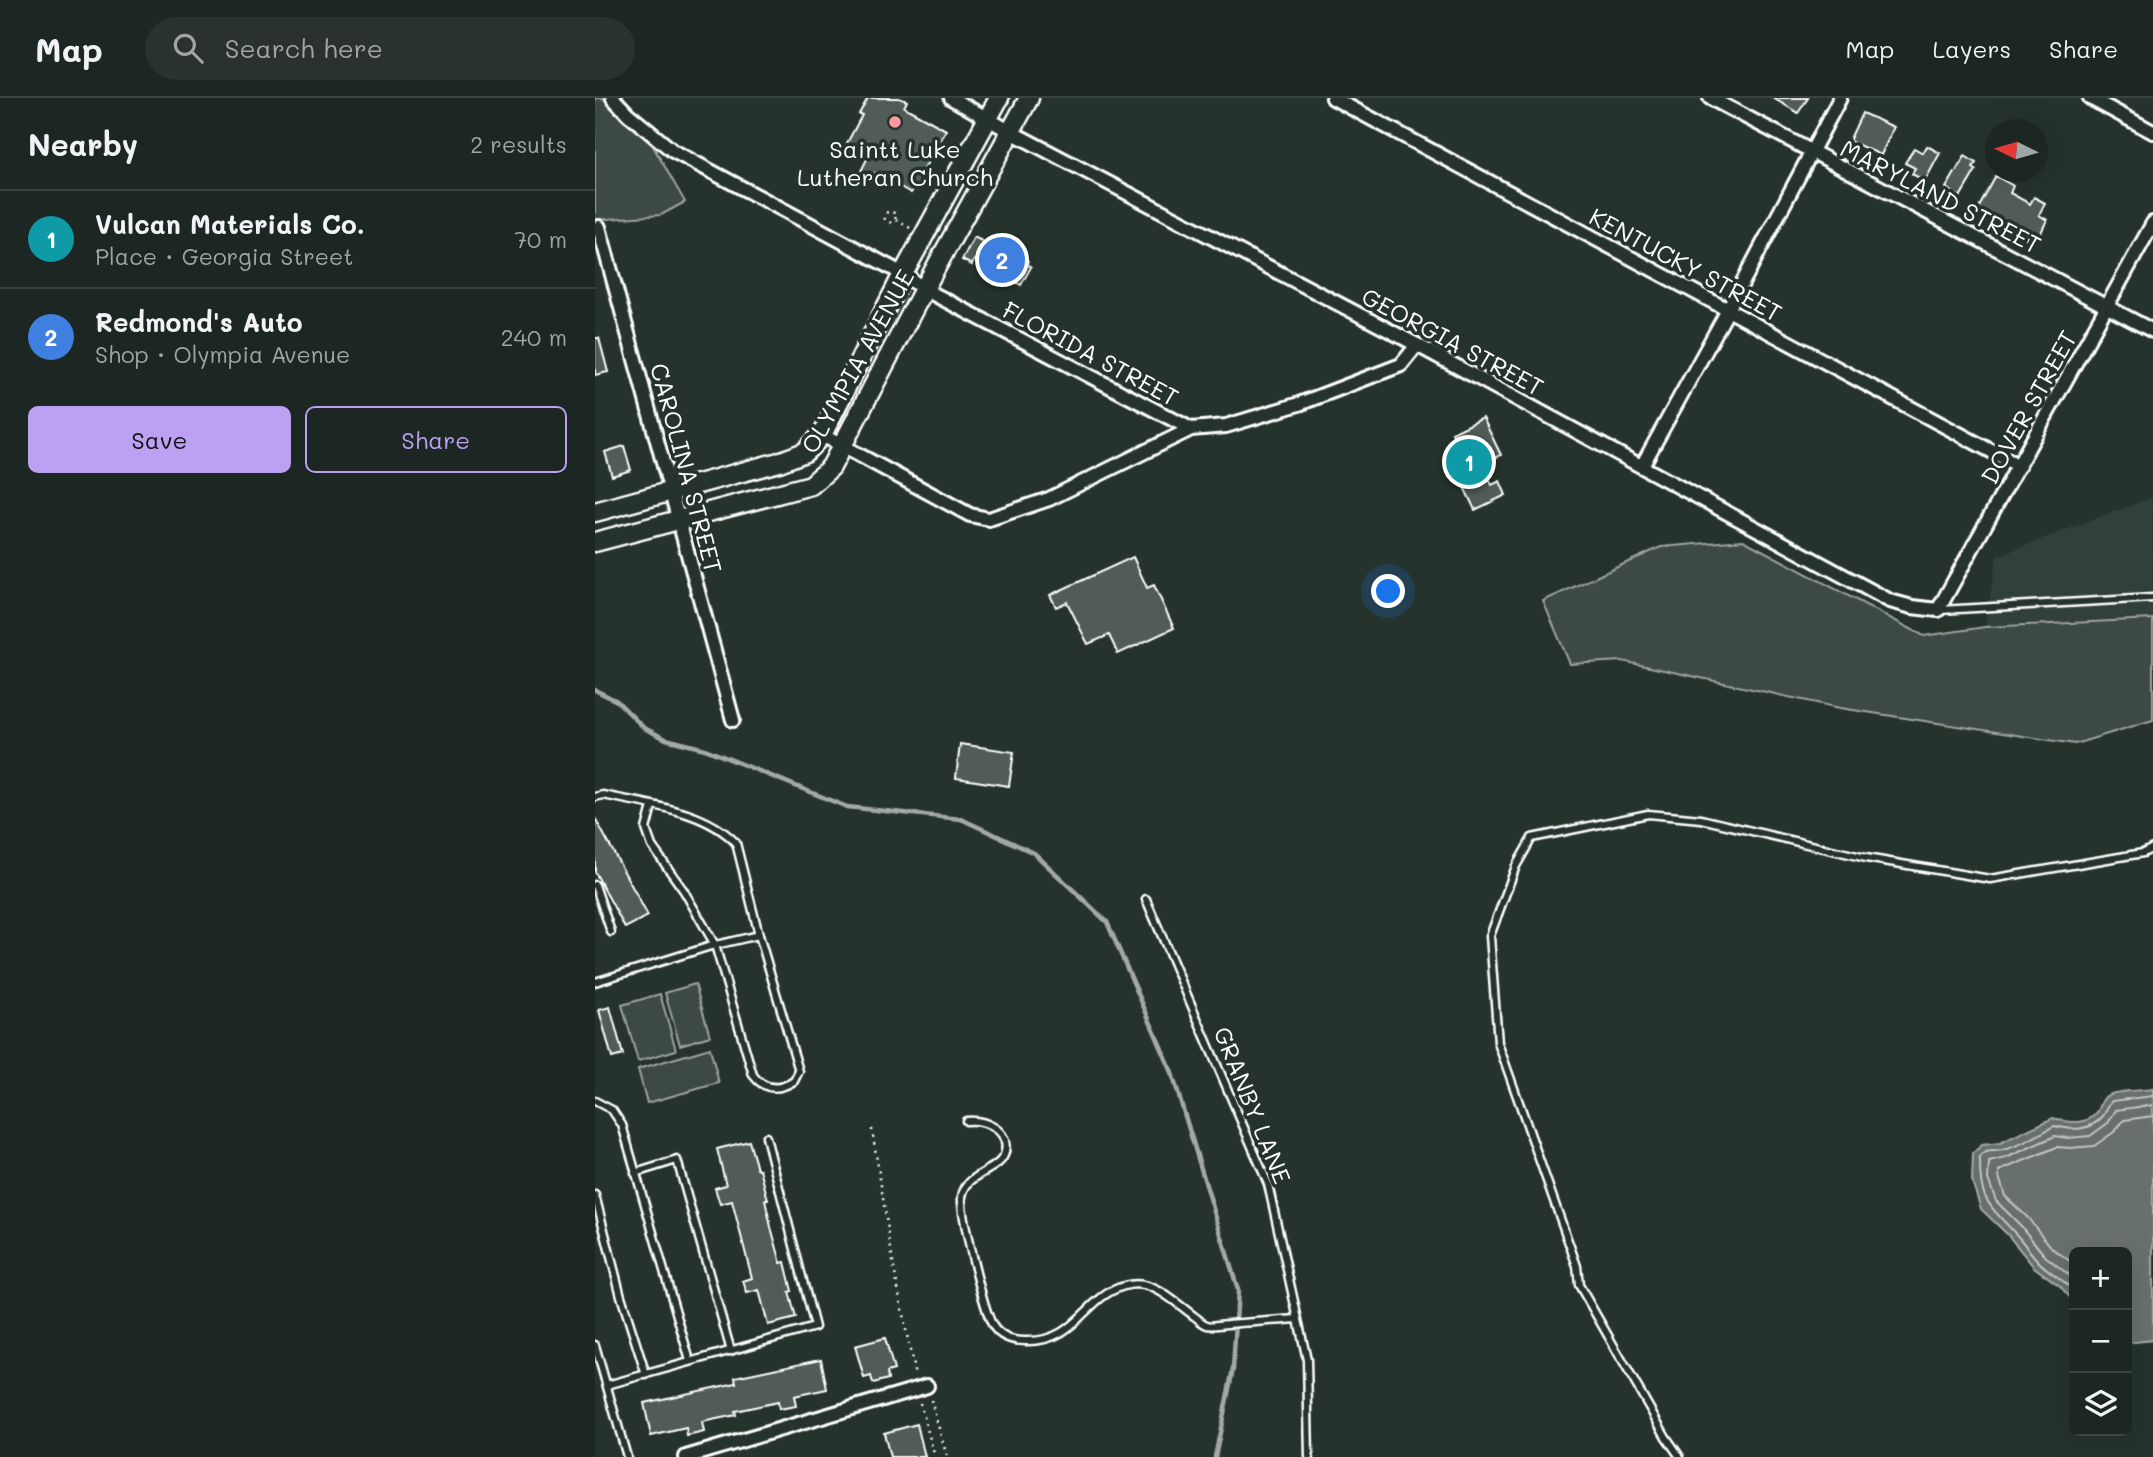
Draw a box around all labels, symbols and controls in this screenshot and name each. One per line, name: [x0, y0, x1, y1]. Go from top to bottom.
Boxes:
search box: [145, 17, 635, 80]
text: Map: [35, 27, 103, 70]
icon: search: [169, 29, 207, 67]
text: Search here: [225, 31, 383, 65]
text: Map: [1846, 33, 1894, 64]
text: Layers: [1932, 33, 2011, 64]
text: Share: [2049, 33, 2118, 64]
marker: Saintt Luke Lutheran Church: [887, 114, 903, 130]
north arrow: [1985, 119, 2048, 182]
text: Nearby: [28, 124, 138, 164]
text: 2 results: [470, 129, 567, 159]
street label: MARYLAND STREET: [1835, 132, 2047, 260]
place label: Saintt Luke Lutheran Church: [797, 133, 993, 192]
street label: KENTUCKY STREET: [1584, 200, 1788, 328]
text: Vulcan Materials Co.: [95, 207, 365, 241]
text: 1: [46, 224, 56, 254]
text: 70 m: [514, 224, 567, 254]
pin: 2: [979, 234, 1025, 286]
text: Place · Georgia Street: [95, 241, 353, 271]
street label: OLYMPIA AVENUE: [794, 264, 920, 458]
street label: GEORGIA STREET: [1357, 280, 1549, 402]
street label: FLORIDA STREET: [998, 294, 1184, 412]
text: Redmond's Auto: [95, 305, 303, 339]
text: 2: [45, 322, 57, 352]
text: 240 m: [501, 322, 567, 352]
street label: DOVER STREET: [1973, 325, 2083, 489]
text: Shop · Olympia Avenue: [95, 339, 350, 369]
street label: CAROLINA STREET: [644, 359, 730, 577]
button: Save: [28, 406, 291, 473]
button: Share: [305, 406, 567, 473]
pin: 1: [1446, 436, 1492, 488]
your location: [1371, 574, 1405, 608]
street label: GRANBY LANE: [1207, 1022, 1299, 1188]
map controls: [2069, 1247, 2132, 1436]
button: +: [2069, 1247, 2132, 1310]
button: −: [2069, 1310, 2132, 1373]
button: layers: [2069, 1373, 2132, 1436]

